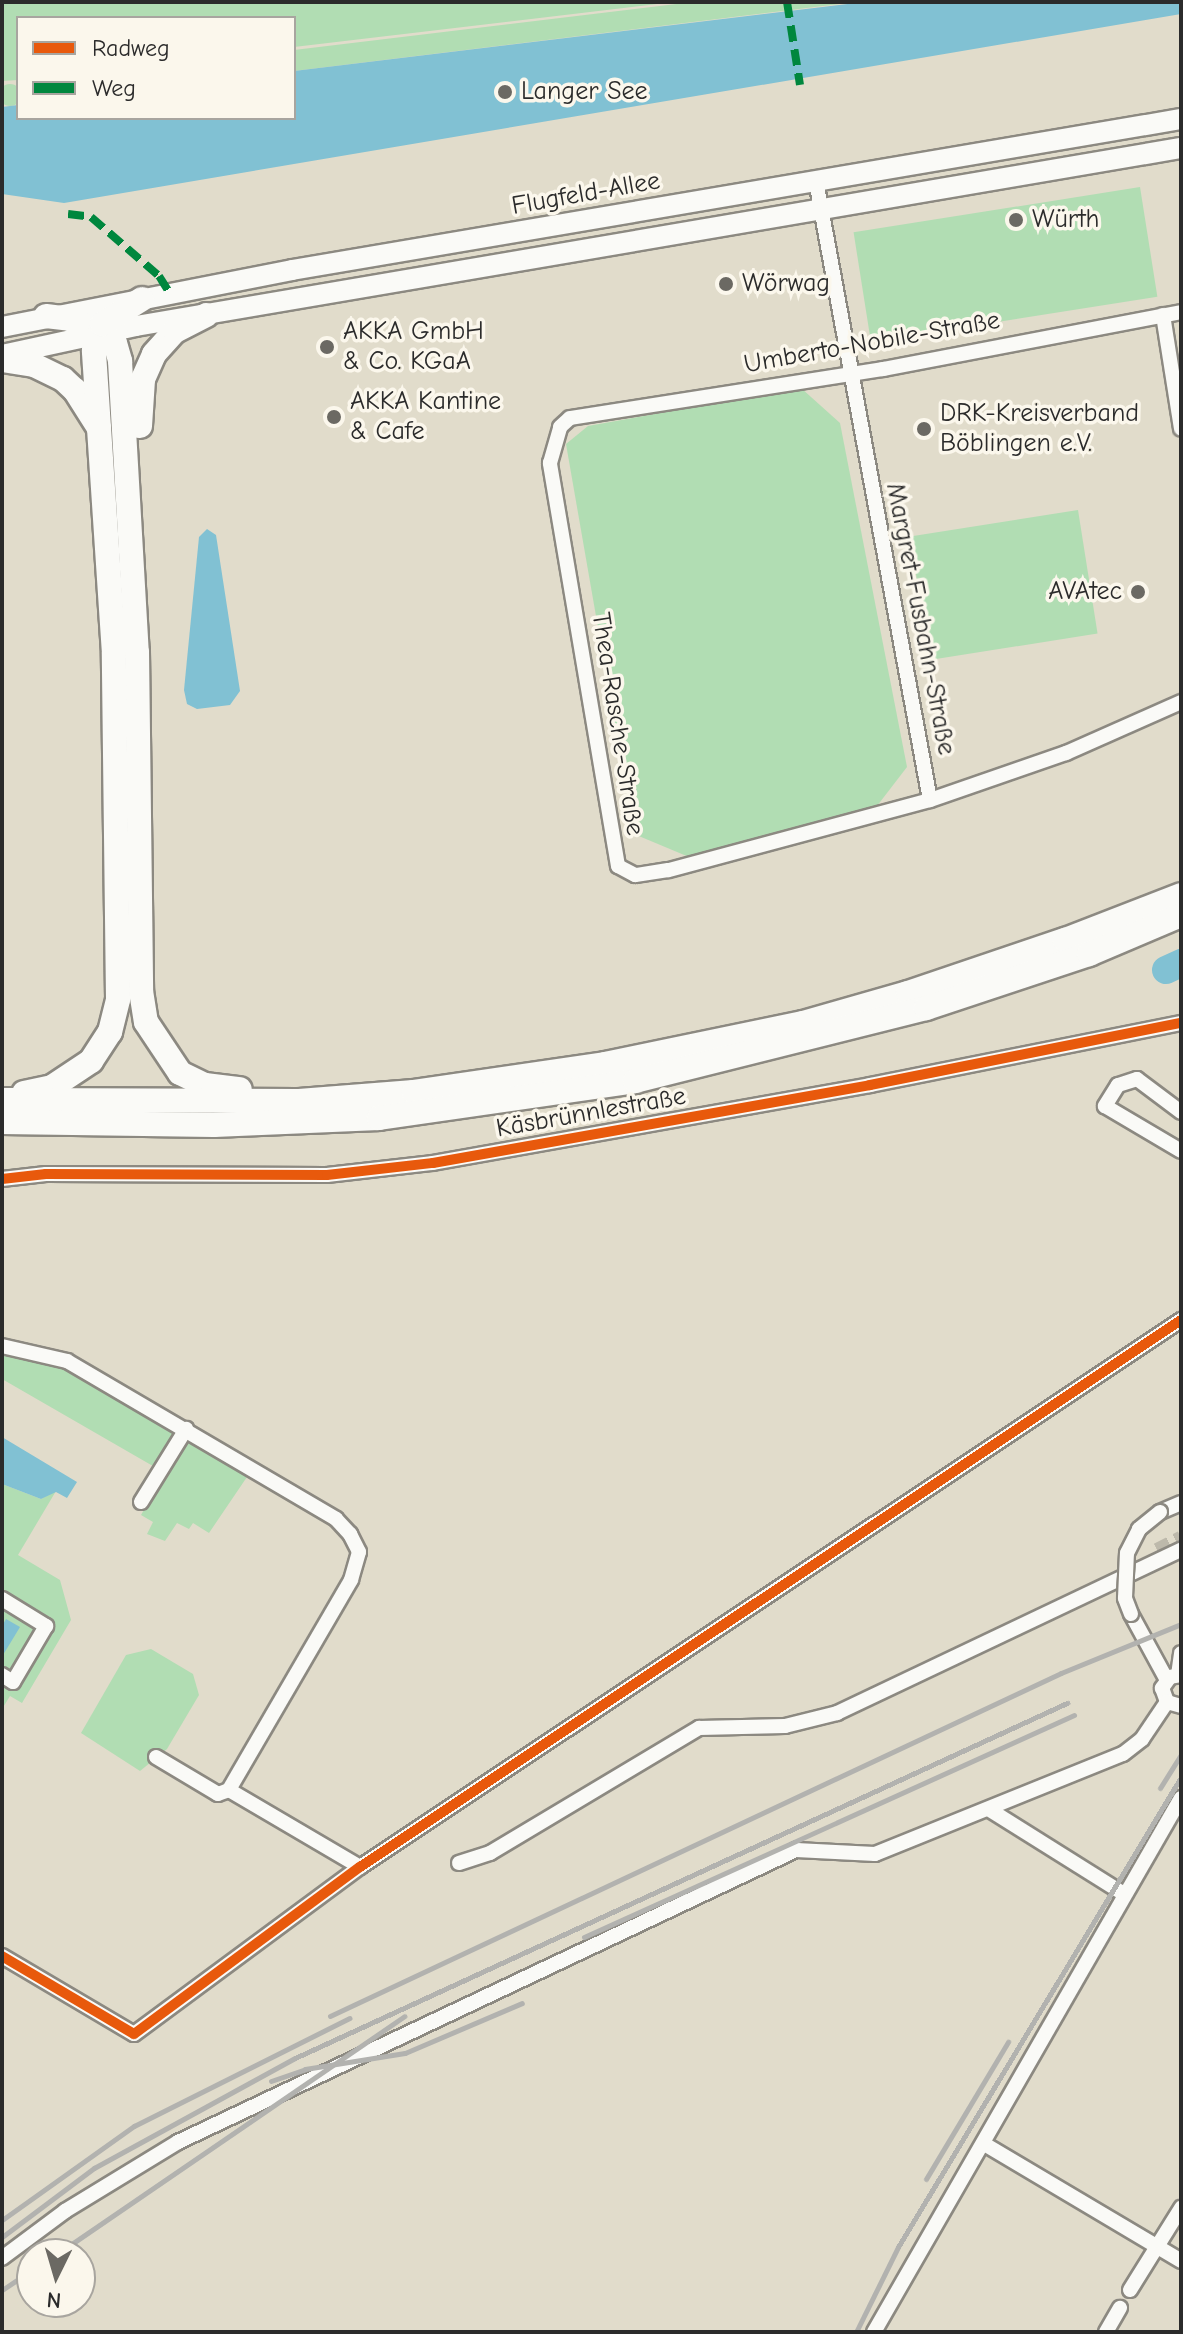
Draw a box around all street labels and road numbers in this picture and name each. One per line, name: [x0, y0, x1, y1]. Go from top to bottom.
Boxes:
street label: Flugfeld-Allee: [509, 166, 663, 222]
street label: Umberto-Nobile-Straße: [742, 305, 1002, 381]
street label: Margret-Fusbahn-Straße: [878, 480, 962, 758]
street label: Thea-Rasche-Straße: [584, 610, 650, 838]
street label: Käsbrünnlestraße: [494, 1081, 688, 1145]

